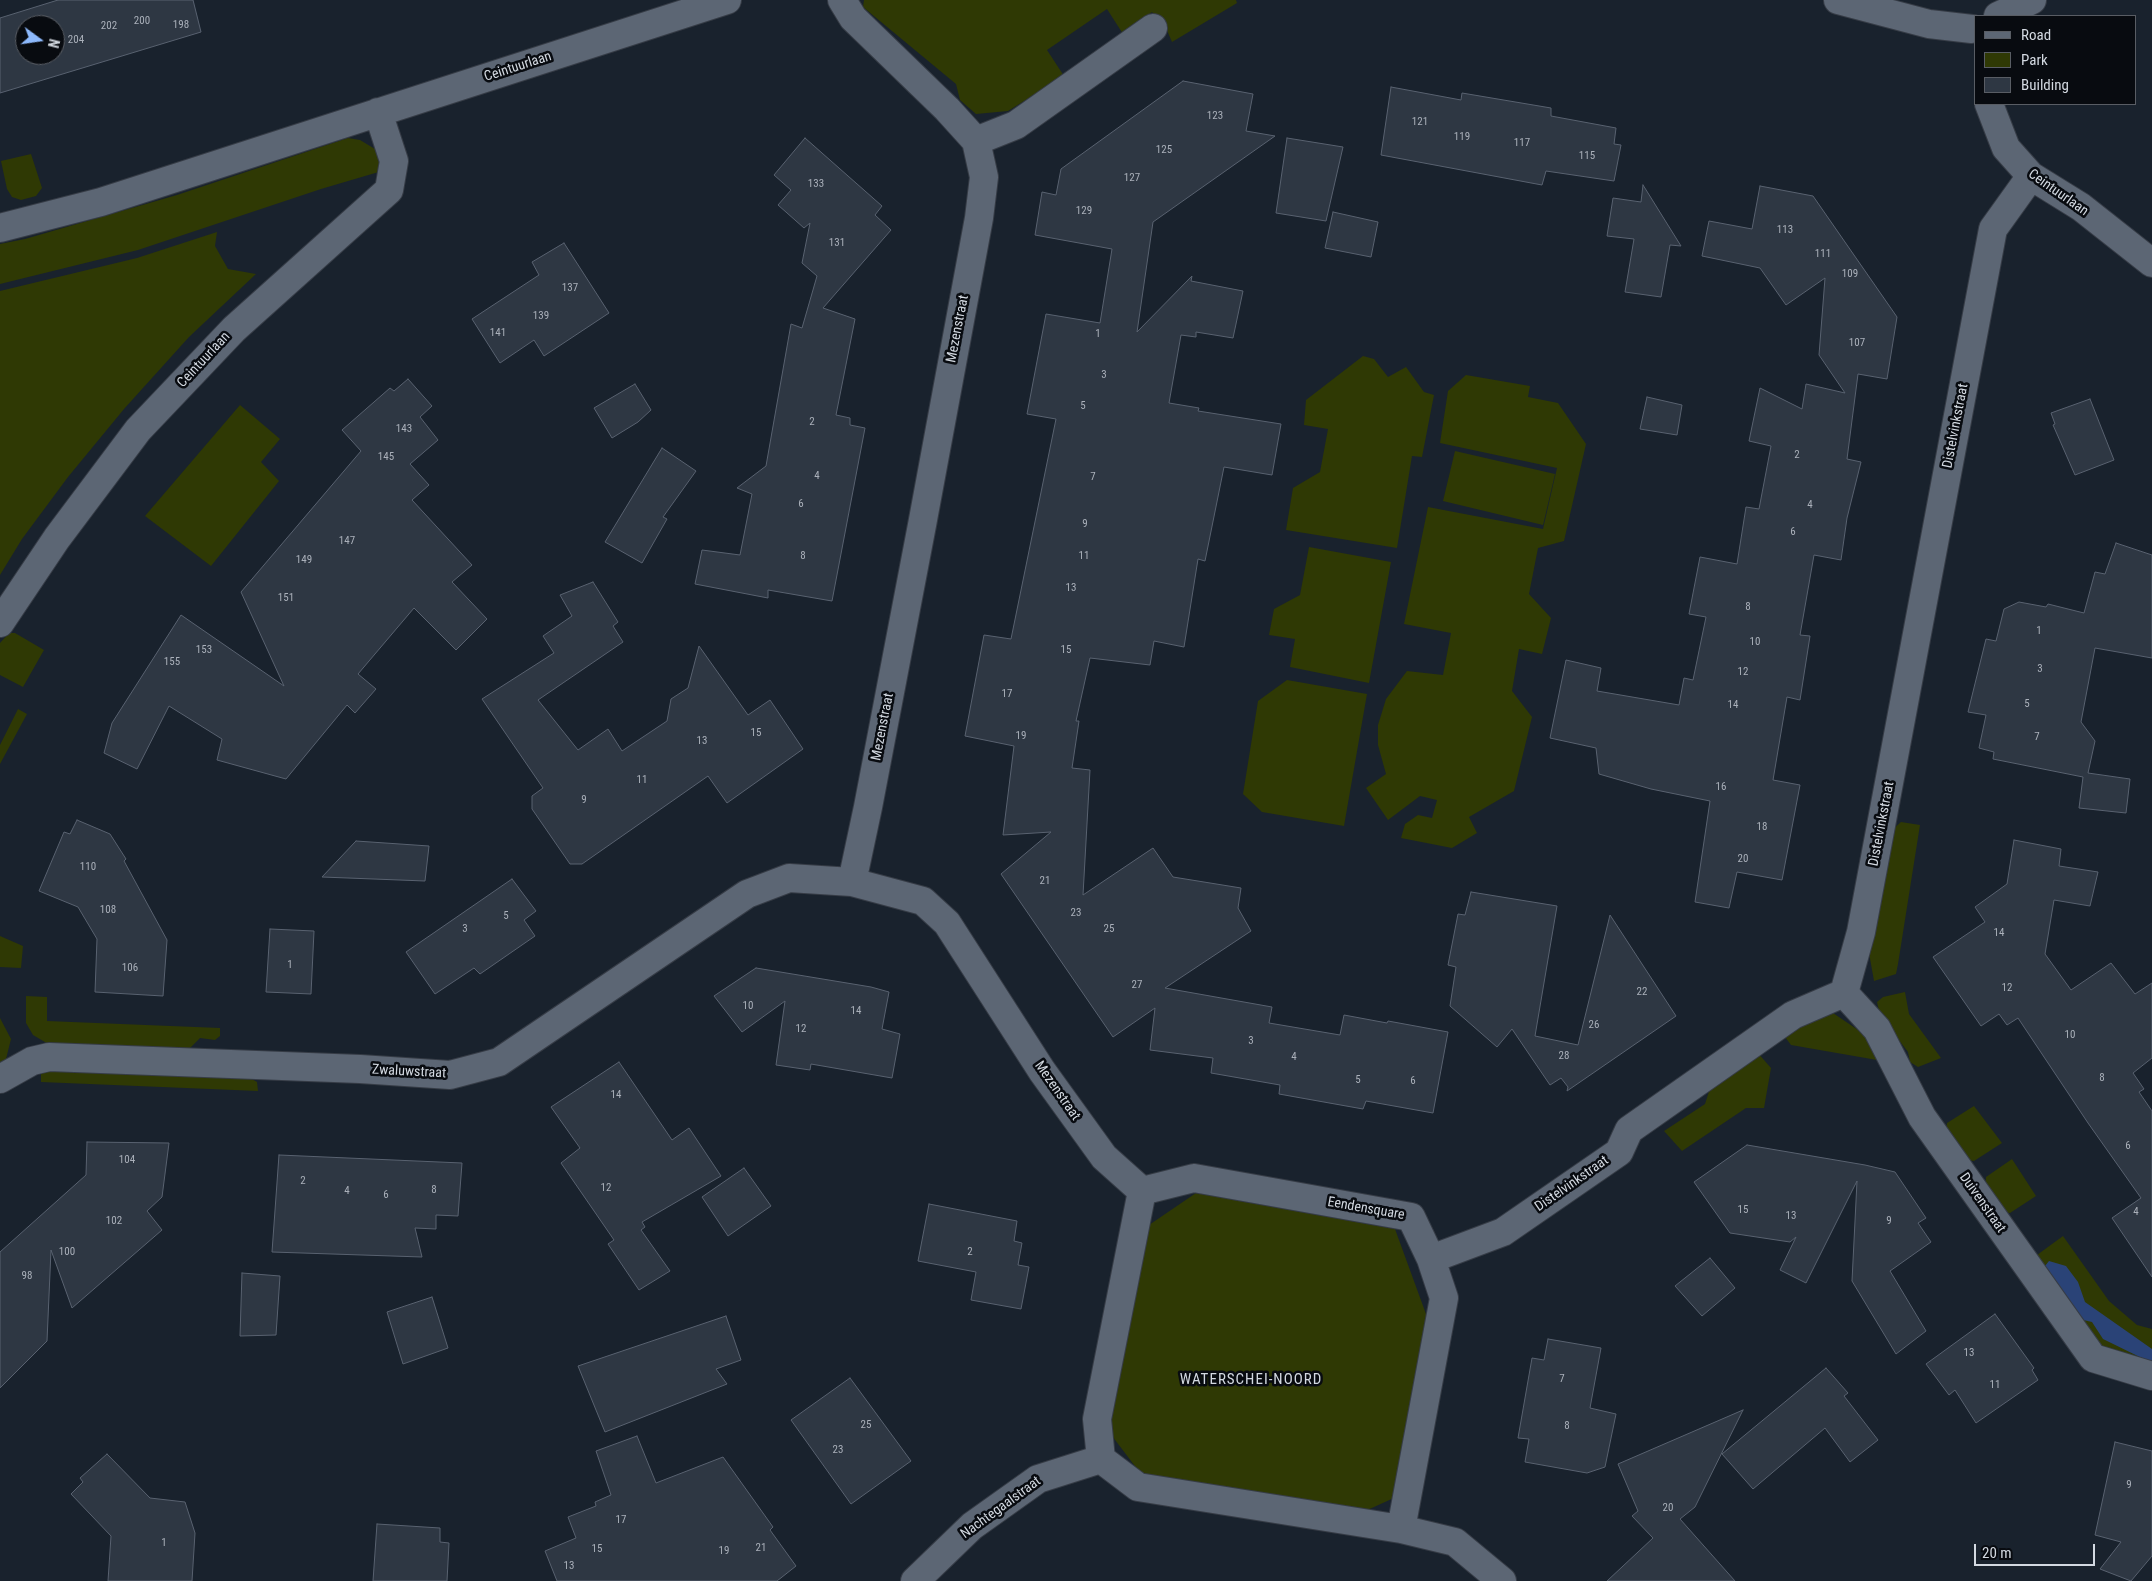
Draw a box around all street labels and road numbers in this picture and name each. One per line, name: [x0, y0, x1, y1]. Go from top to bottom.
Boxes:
street label: Ceintuurlaan: [482, 48, 554, 86]
street label: Ceintuurlaan: [2025, 166, 2091, 220]
street label: Mezenstraat: [943, 294, 973, 364]
street label: Ceintuurlaan: [174, 329, 234, 391]
street label: Distelvinkstraat: [1940, 382, 1972, 470]
street label: Mezenstraat: [868, 692, 898, 762]
street label: Distelvinkstraat: [1866, 780, 1898, 868]
street label: Mezenstraat: [1030, 1058, 1084, 1124]
street label: Zwaluwstraat: [372, 1062, 446, 1082]
street label: Distelvinkstraat: [1532, 1152, 1612, 1216]
street label: Duivenstraat: [1955, 1170, 2009, 1236]
street label: Eendensquare: [1326, 1194, 1406, 1224]
street label: Nachtegaalstraat: [958, 1473, 1044, 1543]

